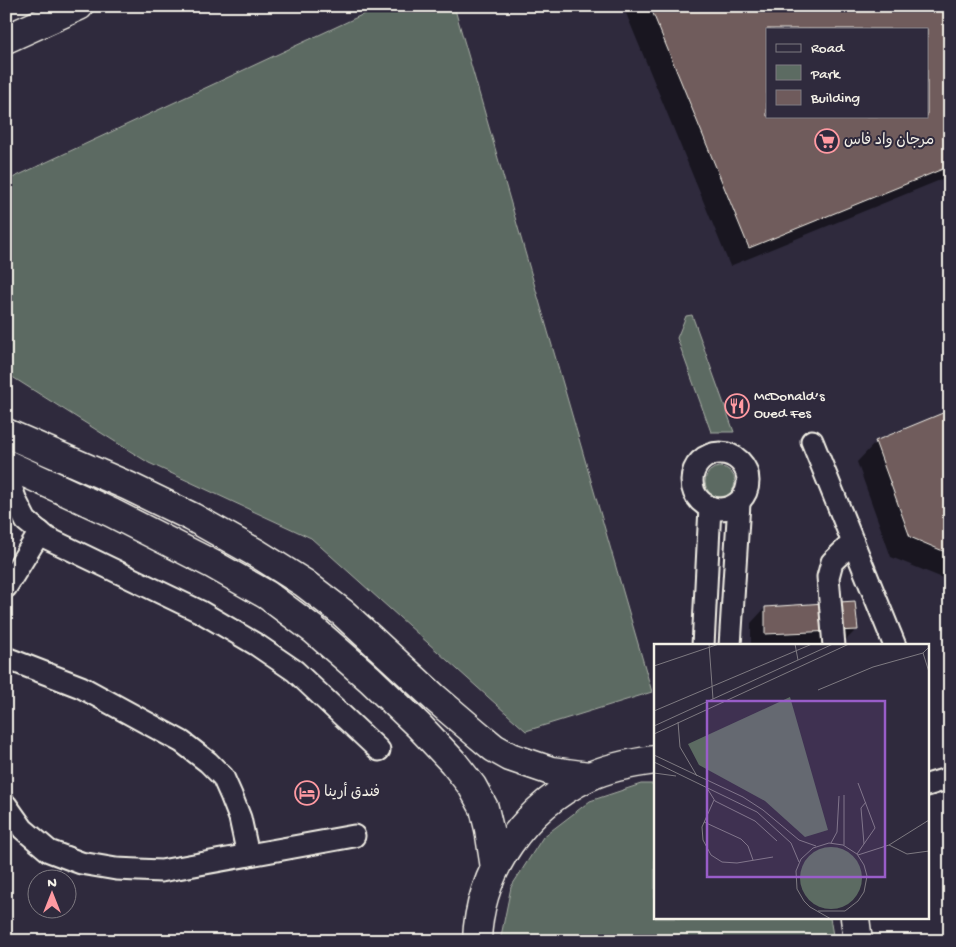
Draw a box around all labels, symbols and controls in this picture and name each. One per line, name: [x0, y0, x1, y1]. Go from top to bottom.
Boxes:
legend: [766, 28, 928, 118]
text: Road: [811, 40, 845, 58]
text: Park: [810, 66, 841, 84]
text: Building: [810, 90, 860, 108]
supermarket icon: مرجان واد فاس: [814, 128, 840, 154]
place label: مرجان واد فاس: [844, 132, 934, 150]
place label: McDonald’s Oued Fes: [754, 388, 825, 423]
restaurant icon: McDonald’s Oued Fes: [724, 393, 750, 419]
inset map: [654, 644, 928, 920]
hotel icon: فندق أرينا: [294, 780, 320, 806]
place label: فندق أرينا: [324, 782, 380, 802]
north arrow: [28, 870, 78, 920]
text: N: [47, 875, 57, 892]

